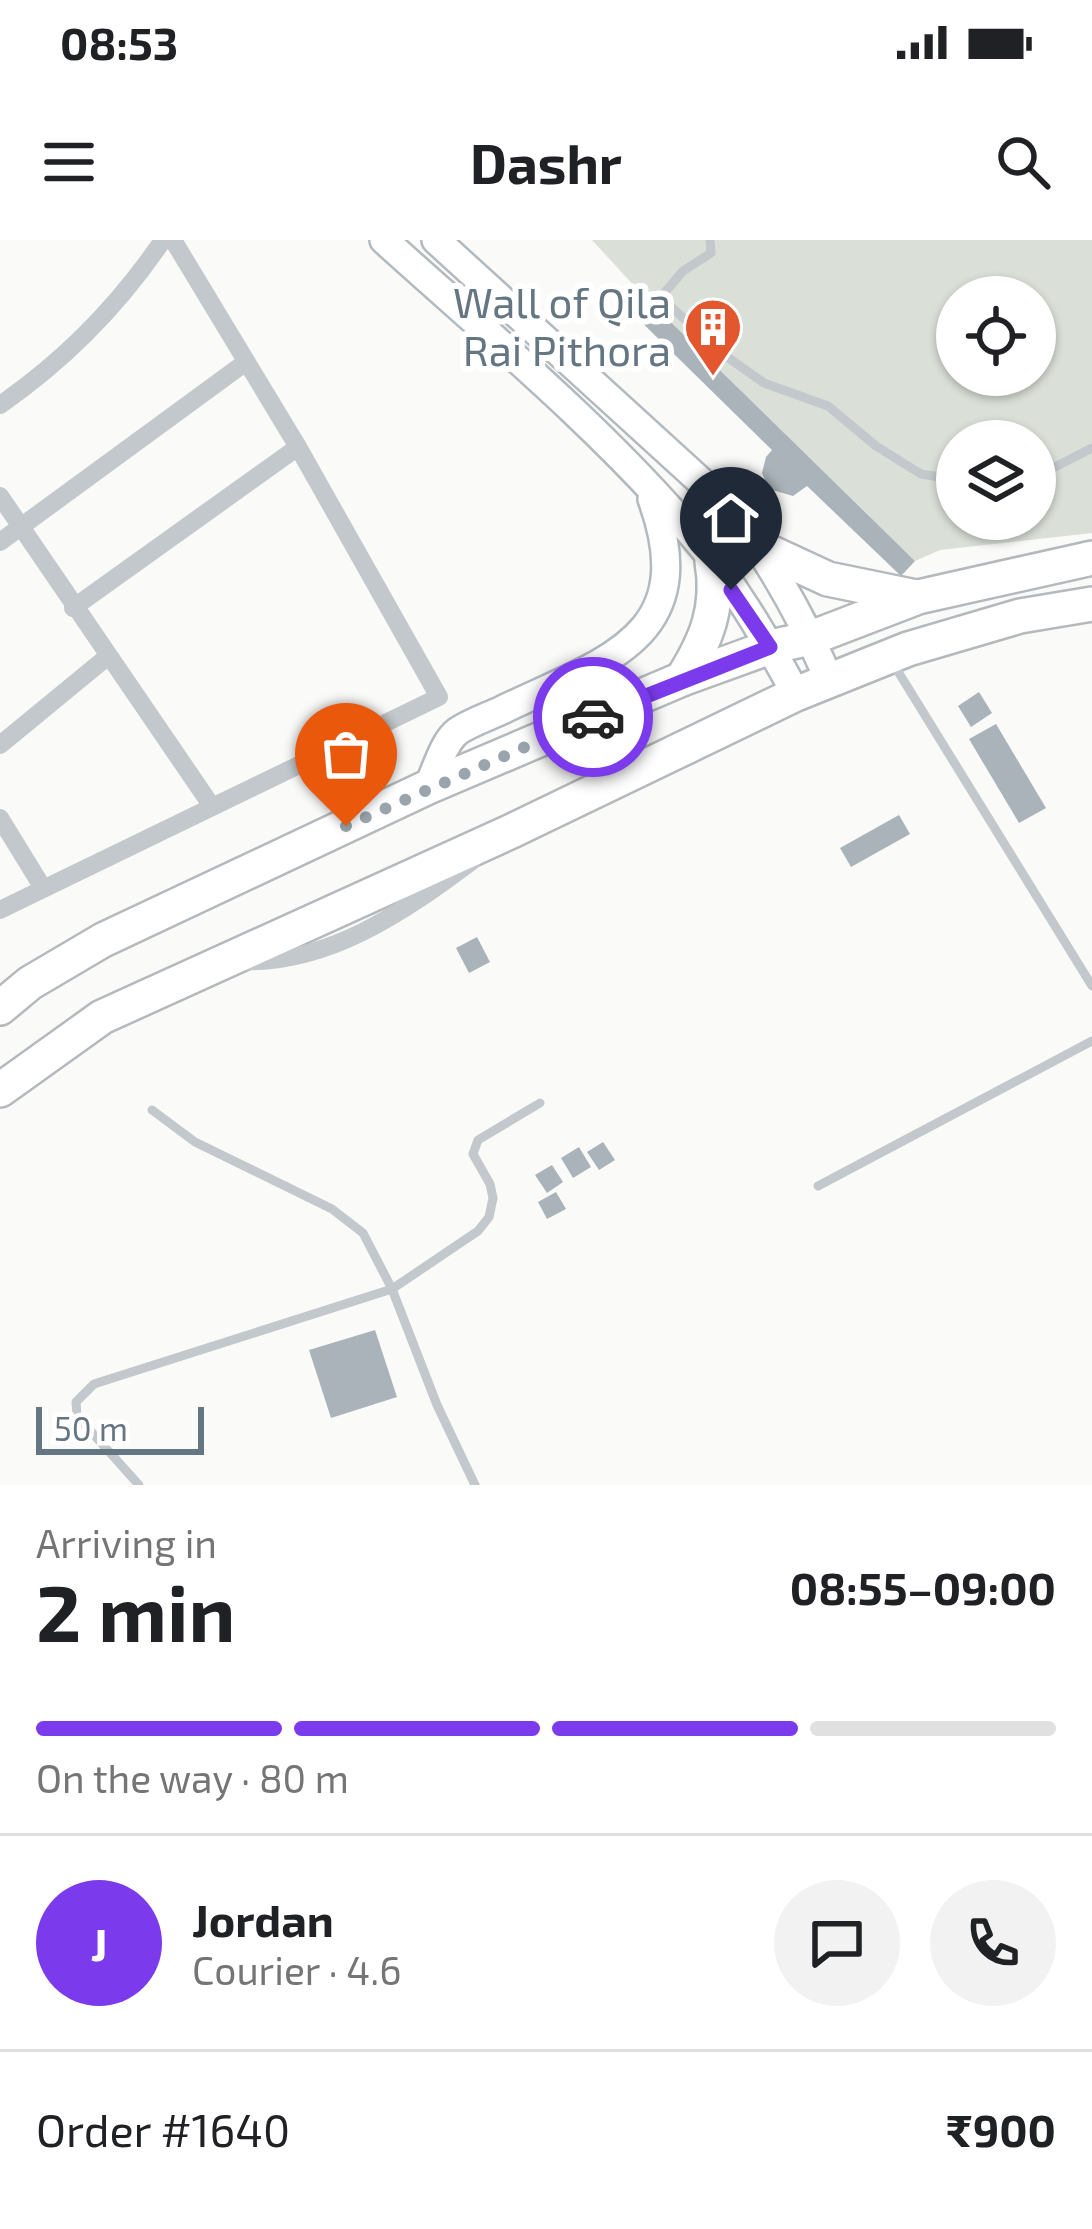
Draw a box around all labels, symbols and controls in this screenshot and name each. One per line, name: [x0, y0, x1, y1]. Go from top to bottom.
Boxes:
text: 08:53: [60, 15, 178, 69]
icon: menu: [36, 129, 102, 195]
icon: search: [990, 129, 1056, 195]
text: Dashr: [470, 130, 622, 195]
place label: Wall of Qila Rai Pithora: [453, 276, 671, 374]
map controls: [936, 276, 1056, 540]
button: locate: [936, 276, 1056, 396]
building icon: Wall of Qila Rai Pithora: [682, 296, 744, 378]
button: layers: [936, 420, 1056, 540]
pin: [680, 467, 782, 590]
icon: home: [698, 485, 764, 551]
courier: [533, 657, 653, 777]
icon: car: [560, 684, 626, 750]
pin: [295, 703, 397, 826]
icon: bag: [313, 721, 379, 787]
scale bar: [36, 1401, 204, 1454]
text: 50 m: [54, 1408, 128, 1448]
text: Arriving in: [36, 1519, 217, 1566]
text: 08:55–09:00: [790, 1560, 1056, 1614]
text: 2 min: [36, 1564, 235, 1658]
text: On the way · 80 m: [36, 1754, 349, 1801]
button: chat: [774, 1880, 900, 2006]
button: phone: [930, 1880, 1056, 2006]
text: Jordan: [192, 1892, 334, 1946]
text: J: [91, 1916, 107, 1970]
text: Courier · 4.6: [192, 1946, 402, 1993]
text: Order #1640: [36, 2102, 290, 2156]
text: ₹900: [946, 2102, 1056, 2156]

